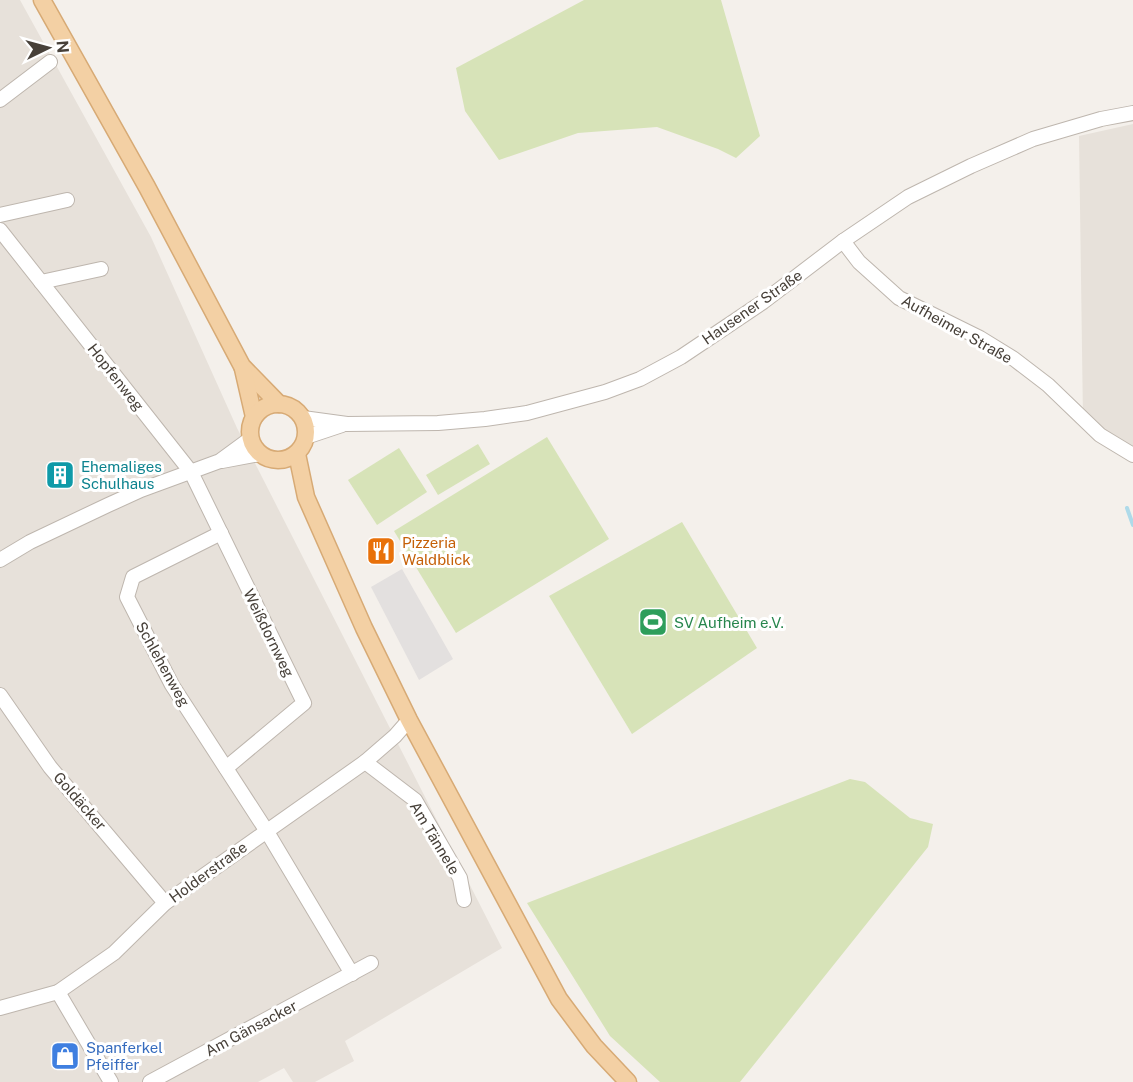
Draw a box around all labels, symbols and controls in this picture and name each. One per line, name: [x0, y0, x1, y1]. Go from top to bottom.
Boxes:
north arrow: [18, 18, 78, 78]
text: N: [52, 40, 72, 54]
street label: Hausener Straße: [699, 266, 805, 348]
street label: Aufheimer Straße: [899, 292, 1015, 366]
street label: Hopfenweg: [84, 340, 148, 414]
place label: Ehemaliges Schulhaus: [81, 458, 162, 492]
building icon: Ehemaliges Schulhaus: [44, 459, 76, 491]
place label: Pizzeria Waldblick: [402, 534, 471, 568]
restaurant icon: Pizzeria Waldblick: [365, 535, 397, 567]
street label: Weißdornweg: [240, 586, 298, 680]
sports icon: SV Aufheim e.V.: [637, 606, 669, 638]
place label: SV Aufheim e.V.: [674, 614, 784, 631]
street label: Schlehenweg: [133, 619, 193, 709]
street label: Goldäcker: [50, 768, 110, 834]
street label: Am Tännele: [407, 798, 463, 878]
street label: Holderstraße: [166, 838, 250, 906]
street label: Am Gänsacker: [202, 997, 300, 1059]
place label: Spanferkel Pfeiffer: [86, 1039, 163, 1073]
shop icon: Spanferkel Pfeiffer: [49, 1040, 81, 1072]

